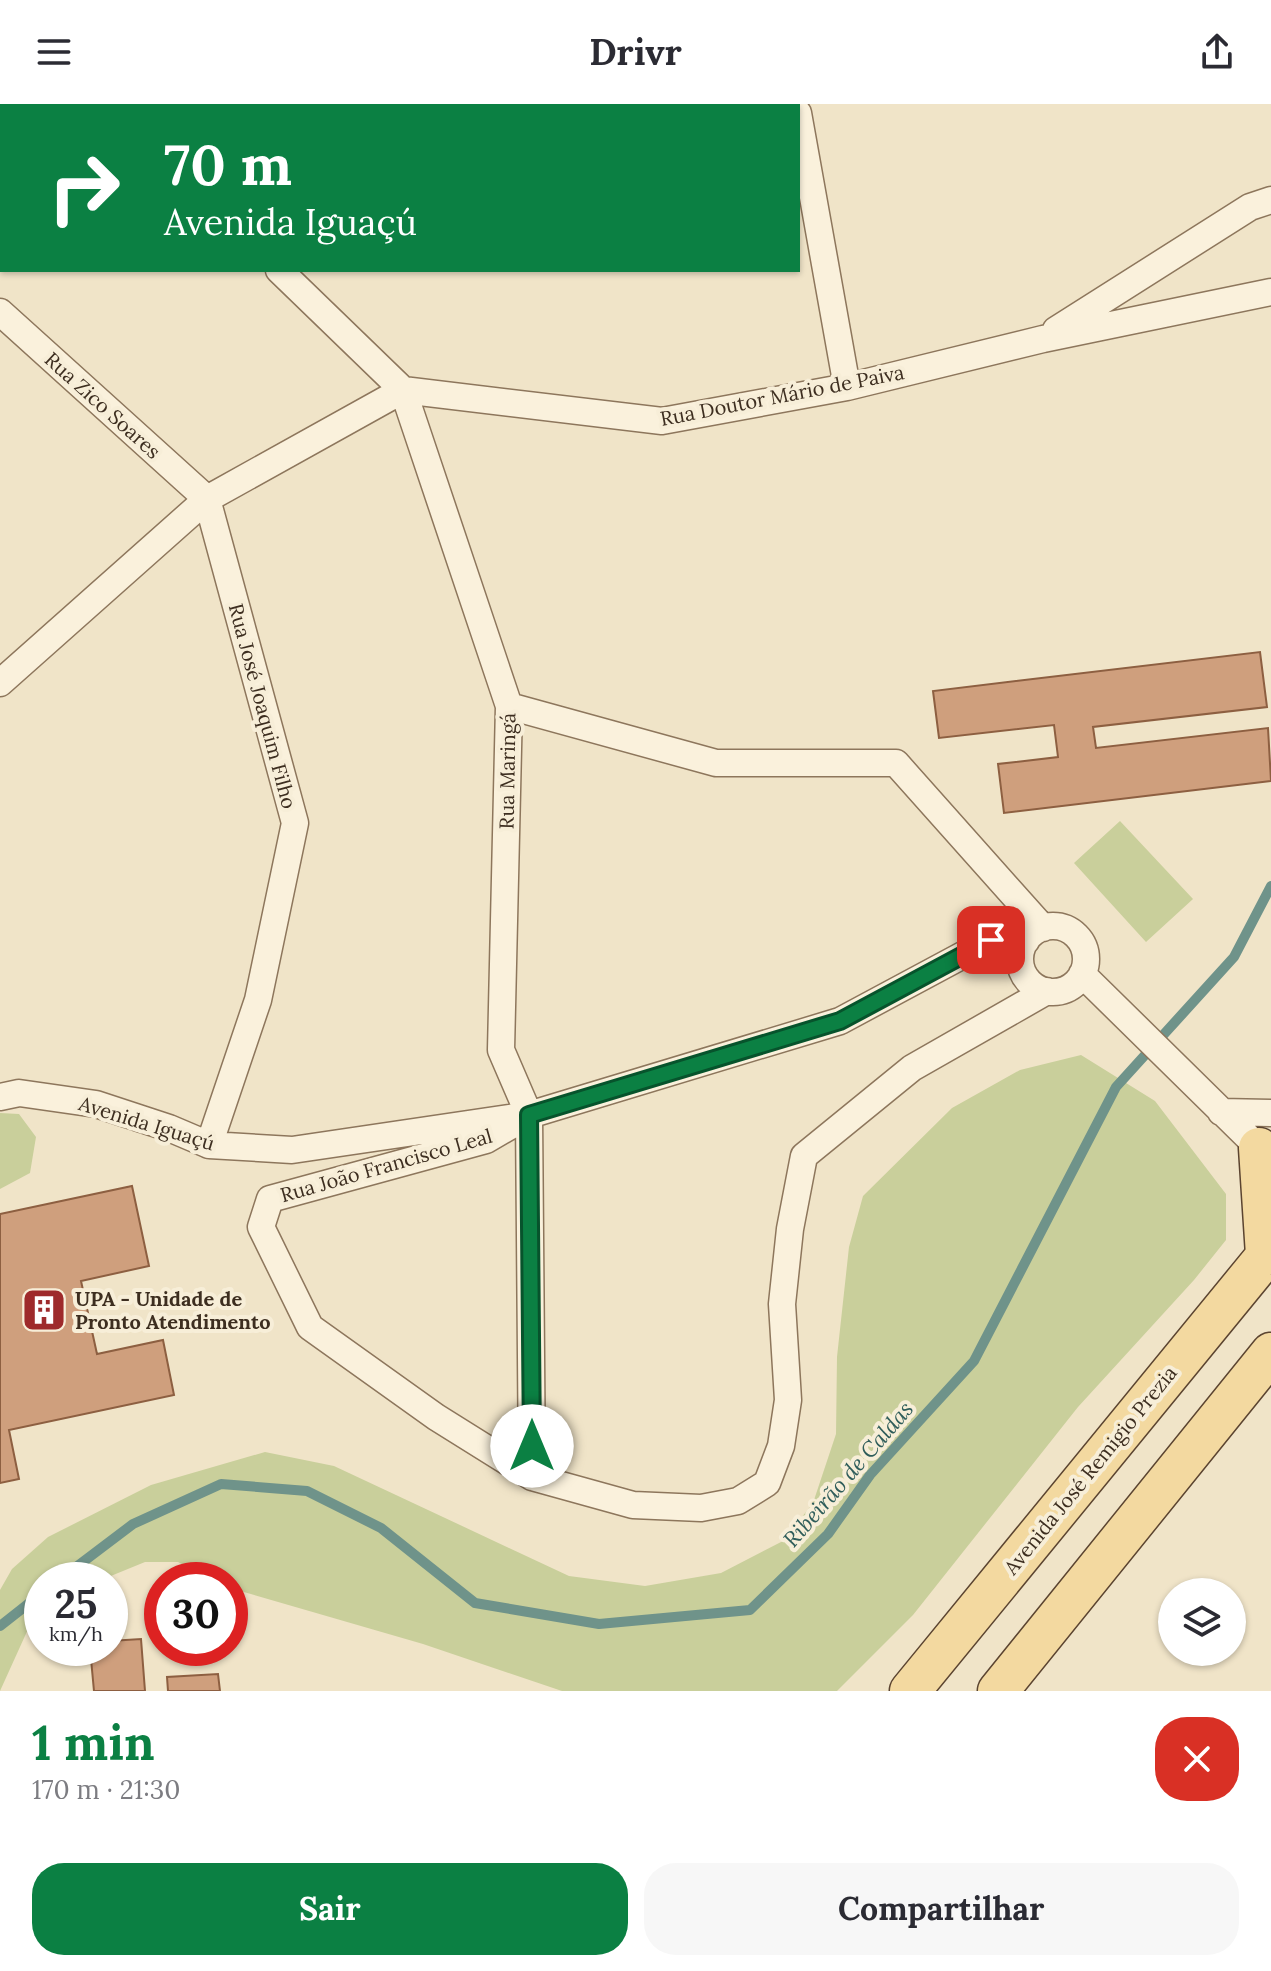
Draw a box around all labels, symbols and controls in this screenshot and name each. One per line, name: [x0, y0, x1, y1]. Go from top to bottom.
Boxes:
text: Drivr: [589, 29, 682, 75]
icon: menu: [32, 30, 76, 74]
icon: share: [1195, 30, 1239, 74]
text: 70 m: [164, 129, 292, 200]
icon: right: [32, 136, 136, 240]
text: Avenida Iguaçú: [164, 199, 417, 245]
street label: Rua Zico Soares: [40, 346, 166, 464]
street label: Rua Doutor Mário de Paiva: [658, 359, 906, 431]
street label: Rua José Joaquim Filho: [224, 601, 302, 811]
street label: Rua Maringá: [493, 713, 521, 829]
pin: [957, 906, 1025, 974]
icon: arrive: [969, 918, 1013, 962]
street label: Avenida Iguaçú: [75, 1090, 218, 1156]
street label: Rua João Francisco Leal: [277, 1123, 495, 1207]
building icon: UPA - Unidade de Pronto Atendimento: [20, 1286, 68, 1334]
place label: UPA - Unidade de Pronto Atendimento: [75, 1286, 271, 1334]
street label: Avenida José Remigio Prezia: [997, 1361, 1182, 1580]
water label: Ribeirão de Caldas: [777, 1395, 919, 1553]
position arrow: [490, 1404, 574, 1488]
speed limit sign: 30: [144, 1562, 248, 1666]
text: 25: [55, 1578, 97, 1629]
map controls: [1158, 1578, 1246, 1666]
button: layers: [1158, 1578, 1246, 1666]
text: km/h: [49, 1621, 103, 1646]
text: 1 min: [32, 1712, 155, 1773]
button: close: [1155, 1717, 1239, 1801]
text: 170 m · 21:30: [32, 1773, 180, 1806]
button: Sair: [32, 1863, 628, 1955]
button: Compartilhar: [644, 1863, 1239, 1955]

